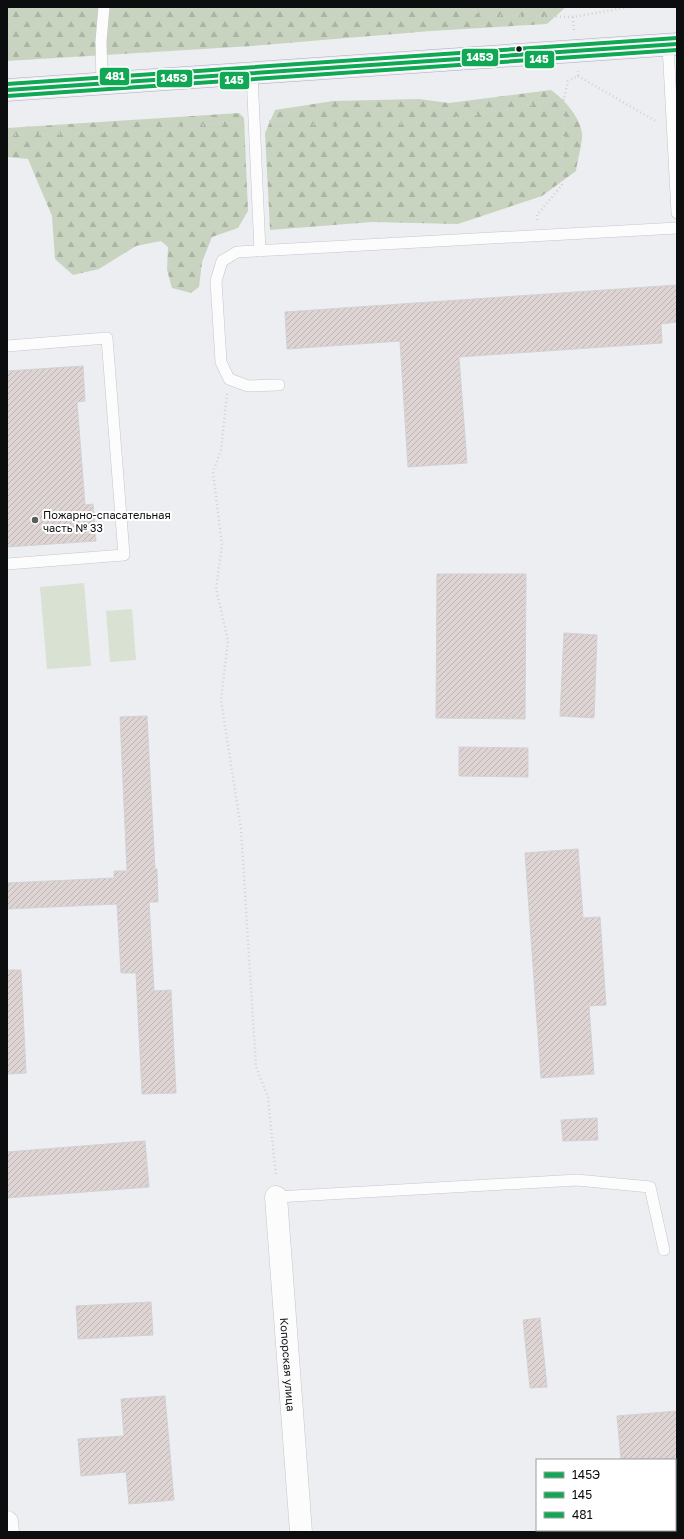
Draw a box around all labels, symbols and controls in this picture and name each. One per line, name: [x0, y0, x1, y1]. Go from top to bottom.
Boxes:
unlabelled marker: [514, 44, 524, 54]
line badge: 145Э: [461, 48, 499, 67]
text: 145Э: [466, 50, 494, 63]
line badge: 145: [524, 50, 555, 69]
text: 145: [529, 52, 549, 65]
line badge: 481: [99, 67, 130, 86]
text: 481: [105, 69, 125, 82]
line badge: 145Э: [156, 69, 193, 88]
text: 145Э: [160, 71, 188, 84]
line badge: 145: [219, 71, 250, 90]
text: 145: [224, 73, 244, 86]
place label: Пожарно-спасательная часть № 33: [43, 508, 171, 534]
marker: Пожарно-спасательная часть № 33: [30, 515, 40, 525]
street label: Копорская улица: [279, 1317, 298, 1412]
legend: [536, 1459, 676, 1531]
text: 145Э: [572, 1467, 600, 1482]
text: 145: [572, 1487, 592, 1502]
text: 481: [572, 1507, 593, 1522]

